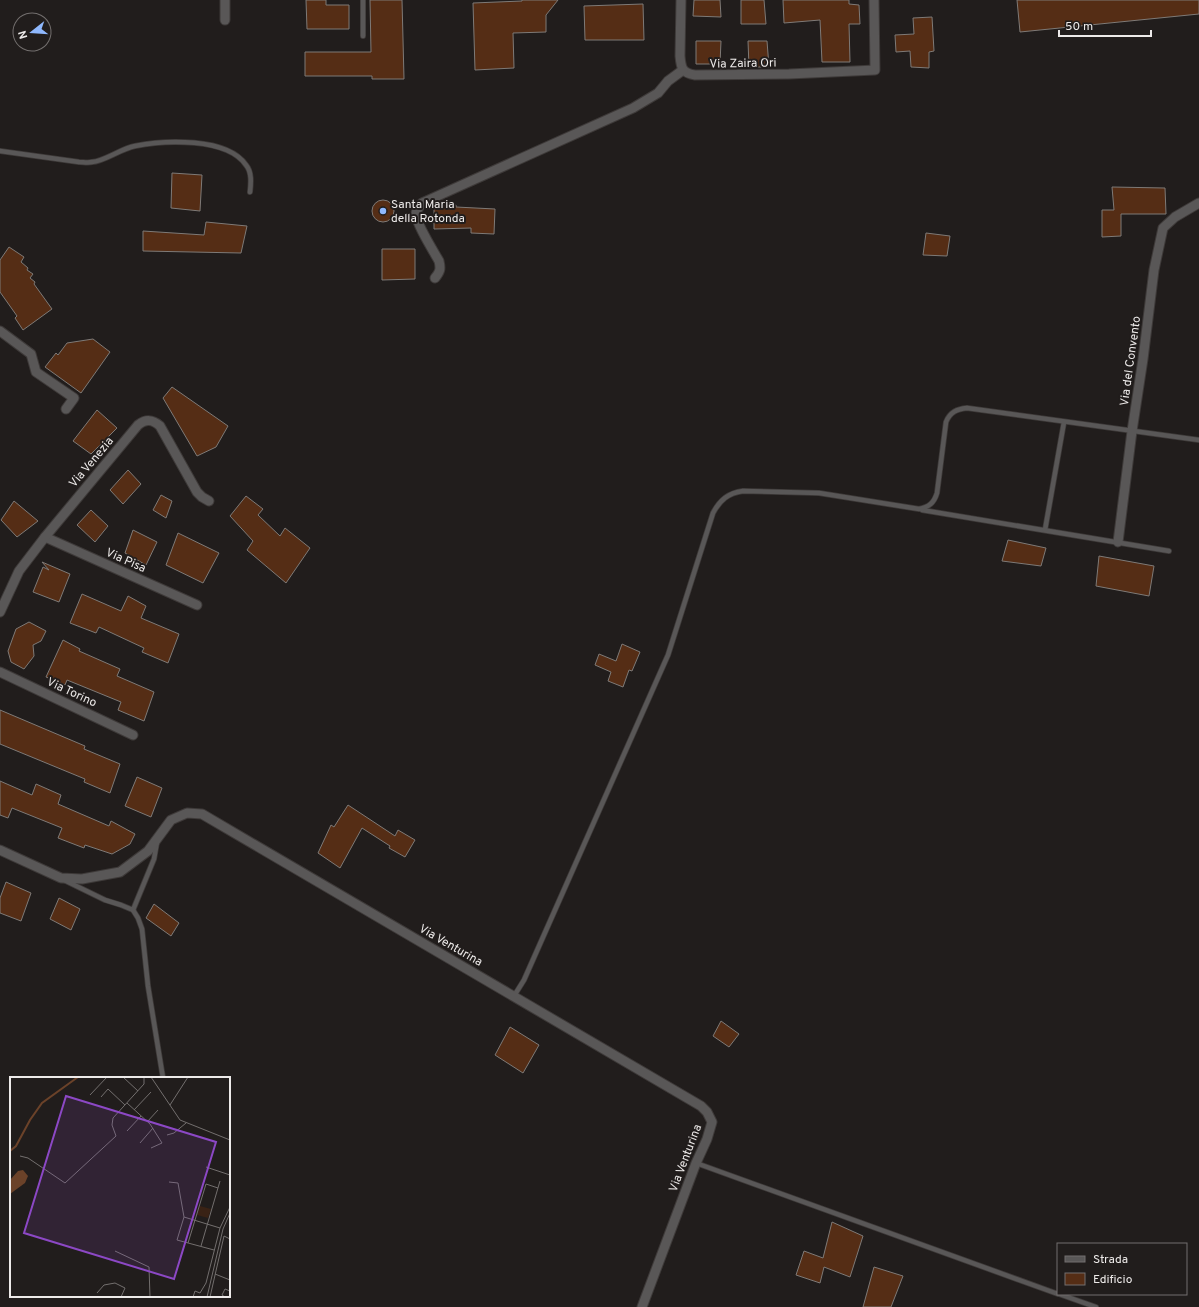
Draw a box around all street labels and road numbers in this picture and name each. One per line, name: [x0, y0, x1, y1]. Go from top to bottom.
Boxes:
street label: Via Zaira Ori: [709, 55, 777, 73]
street label: Via del Convento: [1117, 315, 1145, 407]
street label: Via Venezia: [66, 434, 118, 491]
street label: Via Pisa: [103, 545, 148, 577]
street label: Via Torino: [44, 674, 99, 712]
street label: Via Venturina: [416, 921, 485, 971]
street label: Via Venturina: [666, 1122, 706, 1194]

